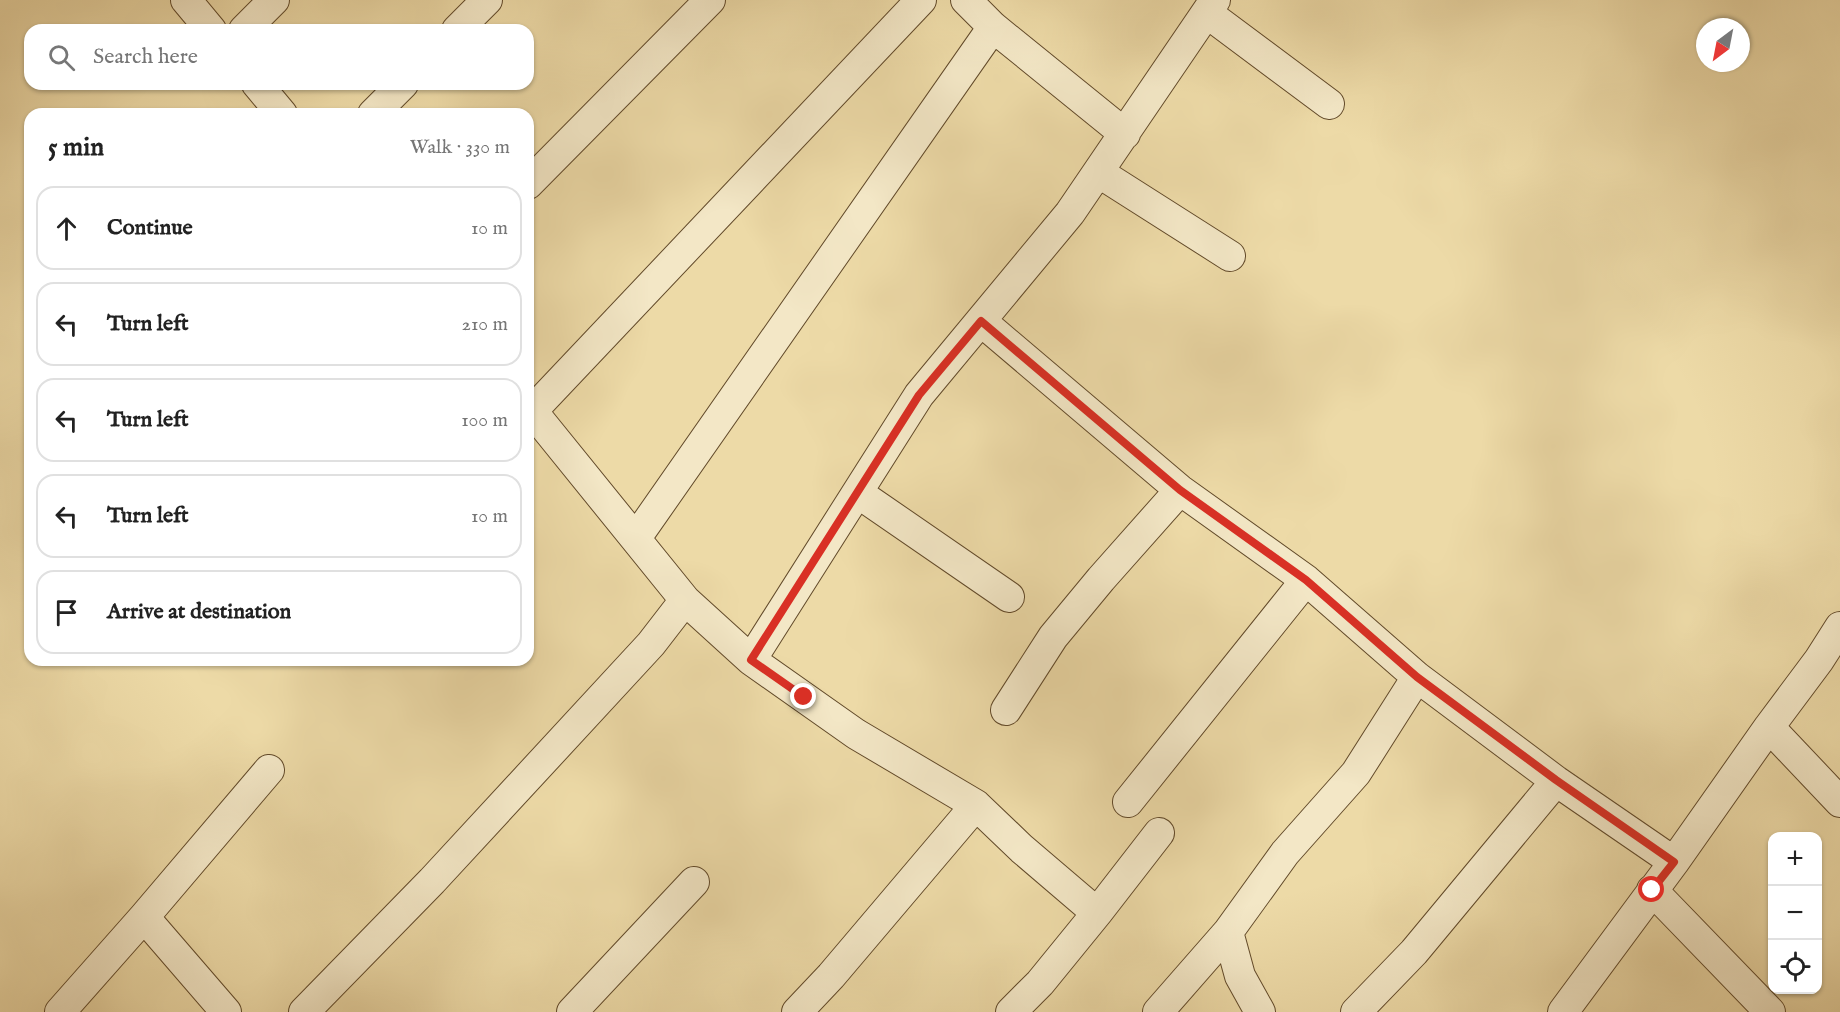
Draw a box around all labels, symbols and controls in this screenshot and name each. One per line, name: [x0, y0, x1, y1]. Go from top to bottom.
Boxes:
north arrow: [1696, 18, 1750, 72]
search box: [24, 24, 534, 90]
icon: search: [45, 41, 78, 74]
text: Search here: [93, 43, 198, 71]
text: 5 min: [48, 131, 104, 164]
text: Walk · 330 m: [410, 135, 510, 160]
icon: ahead: [50, 212, 83, 245]
text: Continue: [107, 214, 193, 242]
text: 10 m: [471, 216, 508, 241]
icon: left: [50, 308, 83, 341]
text: Turn left: [107, 310, 189, 338]
text: 210 m: [462, 312, 508, 337]
icon: left: [50, 404, 83, 437]
text: Turn left: [107, 406, 189, 434]
text: 100 m: [461, 408, 508, 433]
icon: left: [50, 500, 83, 533]
text: Turn left: [107, 502, 189, 530]
text: 10 m: [471, 504, 508, 529]
icon: arrive: [50, 596, 83, 629]
text: Arrive at destination: [107, 598, 291, 626]
route end: [790, 683, 816, 709]
map controls: [1768, 832, 1822, 994]
button: +: [1768, 832, 1822, 886]
route start: [1638, 876, 1664, 902]
button: −: [1768, 886, 1822, 940]
button: locate: [1768, 940, 1822, 994]

